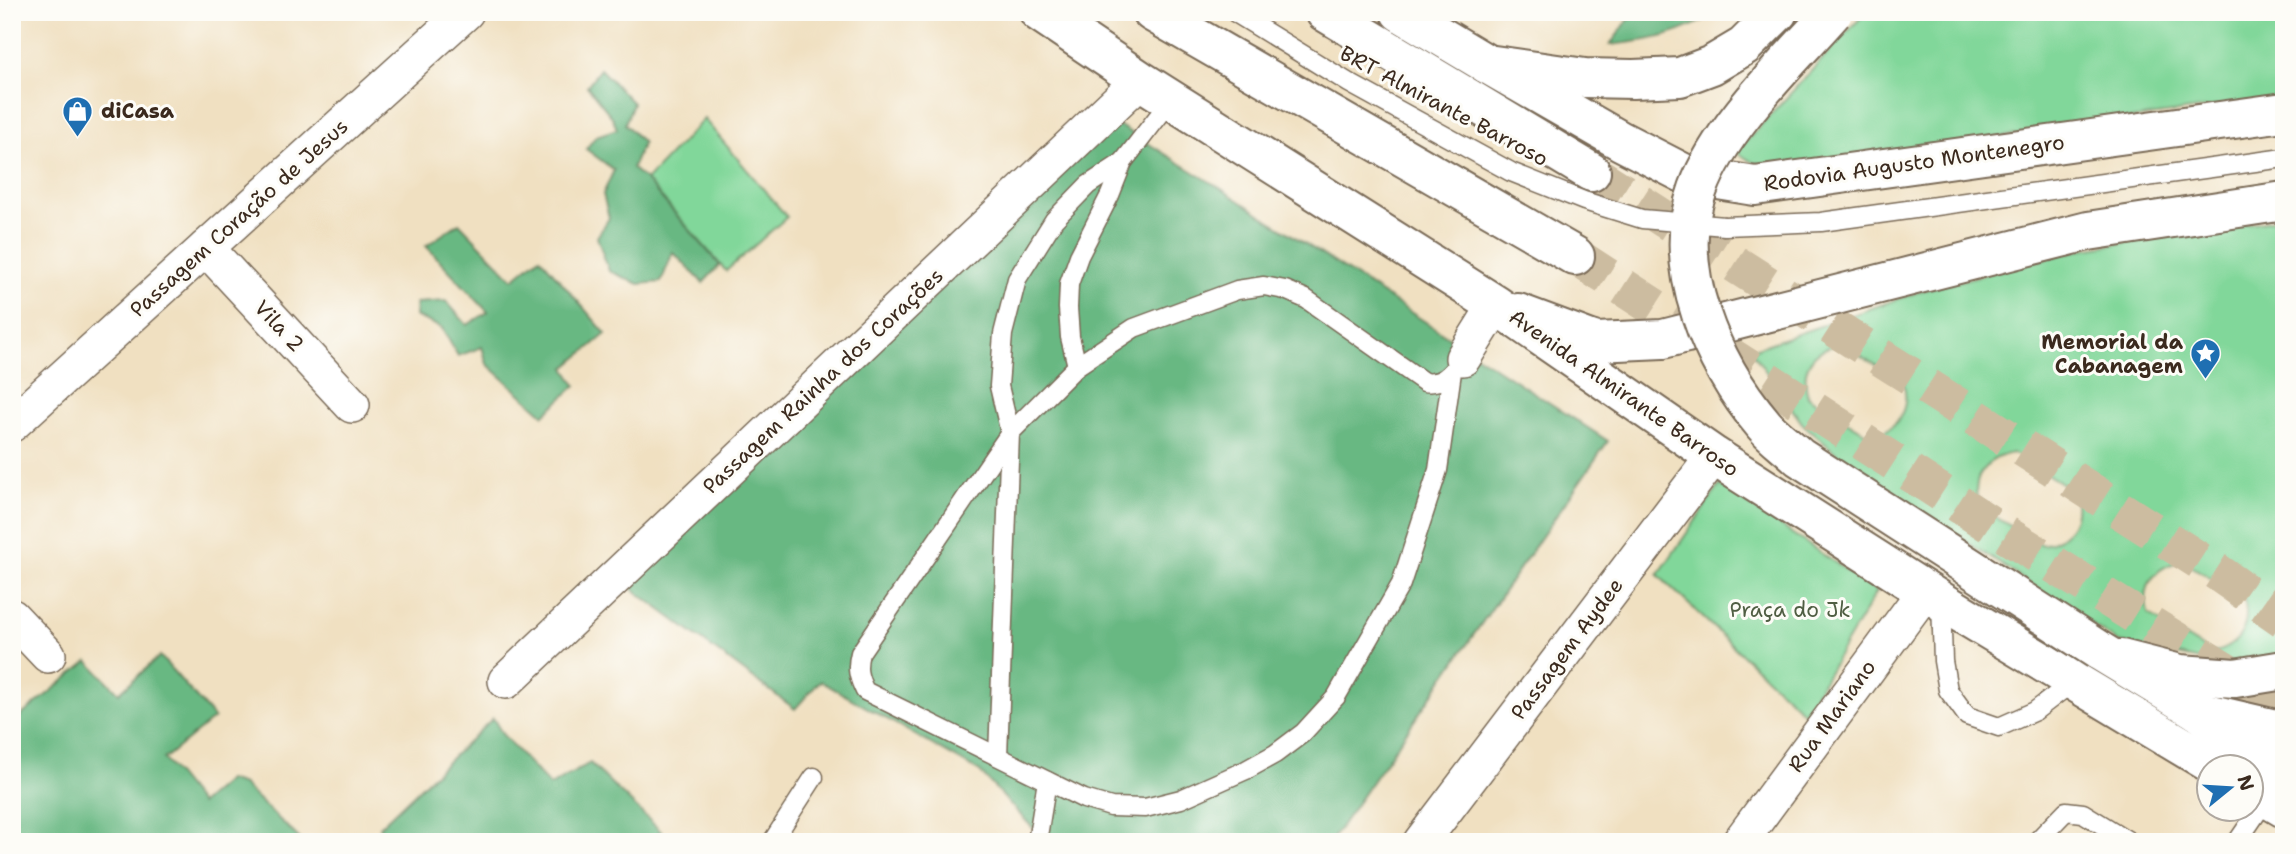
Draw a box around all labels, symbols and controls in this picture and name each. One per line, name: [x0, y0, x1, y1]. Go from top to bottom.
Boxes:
street label: BRT Almirante Barroso: [1335, 39, 1553, 173]
shop icon: diCasa: [61, 94, 95, 138]
place label: diCasa: [101, 97, 175, 125]
street label: Passagem Coração de Jesus: [124, 112, 354, 324]
street label: Rodovia Augusto Montenegro: [1762, 128, 2066, 198]
street label: Passagem Rainha dos Corações: [697, 262, 949, 500]
street label: Vila 2: [248, 294, 310, 358]
street label: Avenida Almirante Barroso: [1503, 303, 1745, 483]
place label: Memorial da Cabanagem: [2041, 328, 2184, 380]
place icon: Memorial da Cabanagem: [2189, 337, 2223, 381]
street label: Passagem Aydee: [1504, 572, 1630, 726]
park label: Praça do Jk: [1729, 596, 1851, 624]
street label: Rua Mariano: [1782, 654, 1882, 778]
north arrow: [2194, 752, 2264, 822]
text: N: [2231, 772, 2260, 794]

